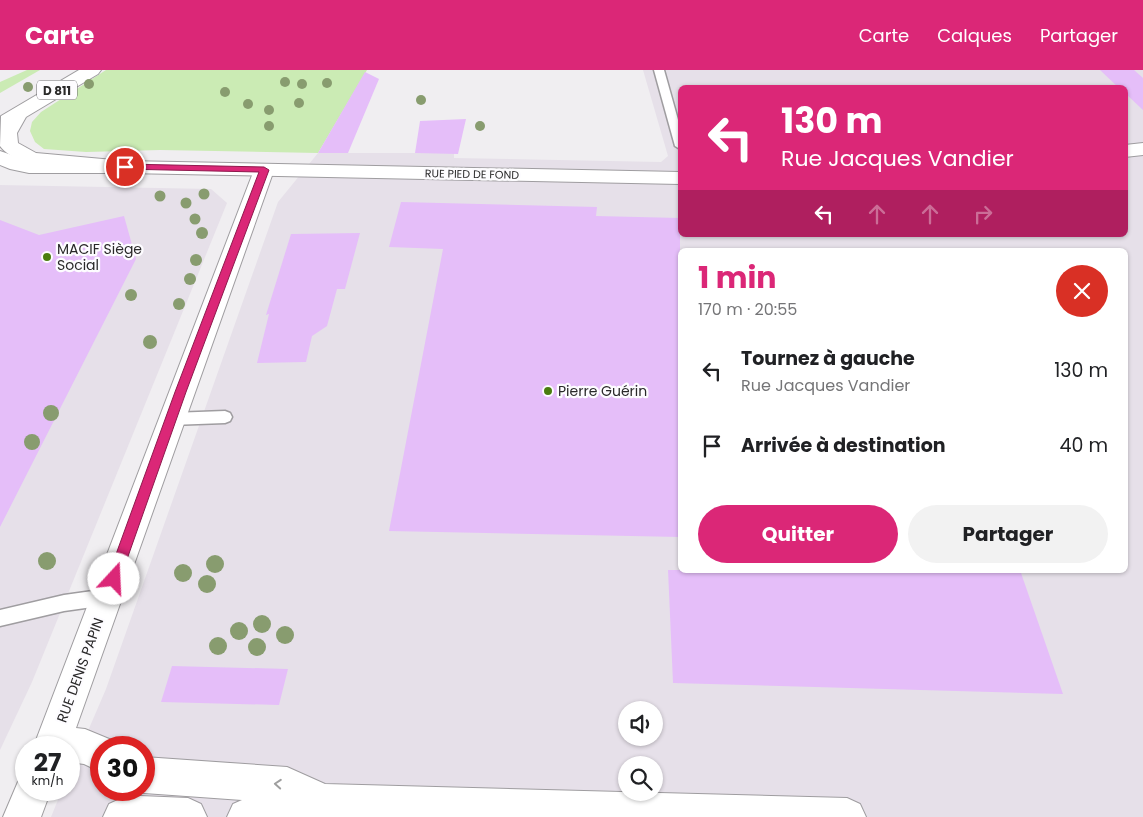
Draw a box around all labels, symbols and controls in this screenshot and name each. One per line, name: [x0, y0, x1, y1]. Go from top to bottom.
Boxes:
text: Carte: [25, 19, 94, 52]
text: Carte: [859, 23, 909, 48]
text: Calques: [937, 23, 1012, 48]
text: Partager: [1040, 23, 1118, 48]
road number: D 811: [37, 80, 77, 100]
text: 130 m: [781, 96, 883, 145]
icon: left: [698, 105, 763, 170]
text: Rue Jacques Vandier: [781, 143, 1014, 174]
pin: [104, 146, 146, 188]
icon: arrive: [111, 153, 139, 181]
street label: RUE PIED DE FOND: [425, 165, 519, 183]
icon: left: [810, 200, 838, 228]
icon: ahead: [863, 200, 891, 228]
icon: ahead: [916, 200, 944, 228]
icon: right: [969, 200, 997, 228]
place label: MACIF Siège Social: [57, 239, 142, 275]
marker: MACIF Siège Social: [41, 251, 53, 263]
text: 1 min: [698, 256, 776, 299]
button: close: [1056, 265, 1108, 317]
text: 170 m · 20:55: [698, 298, 797, 321]
text: Tournez à gauche: [741, 345, 915, 372]
icon: left: [698, 357, 726, 385]
text: 130 m: [1054, 357, 1108, 384]
text: Rue Jacques Vandier: [741, 374, 910, 397]
place label: Pierre Guérin: [558, 381, 647, 401]
marker: Pierre Guérin: [542, 385, 554, 397]
icon: arrive: [698, 432, 726, 460]
text: Arrivée à destination: [741, 432, 946, 459]
text: 40 m: [1059, 432, 1108, 459]
button: Quitter: [698, 505, 898, 563]
button: Partager: [908, 505, 1108, 563]
position arrow: [87, 552, 139, 604]
street label: RUE DENIS PAPIN: [52, 615, 108, 725]
map controls: [618, 701, 663, 801]
button: sound: [618, 701, 663, 746]
speed limit sign: 30: [90, 736, 155, 801]
text: 27: [34, 745, 61, 780]
button: search: [618, 756, 663, 801]
text: km/h: [32, 772, 63, 789]
one-way arrow: [274, 779, 282, 790]

